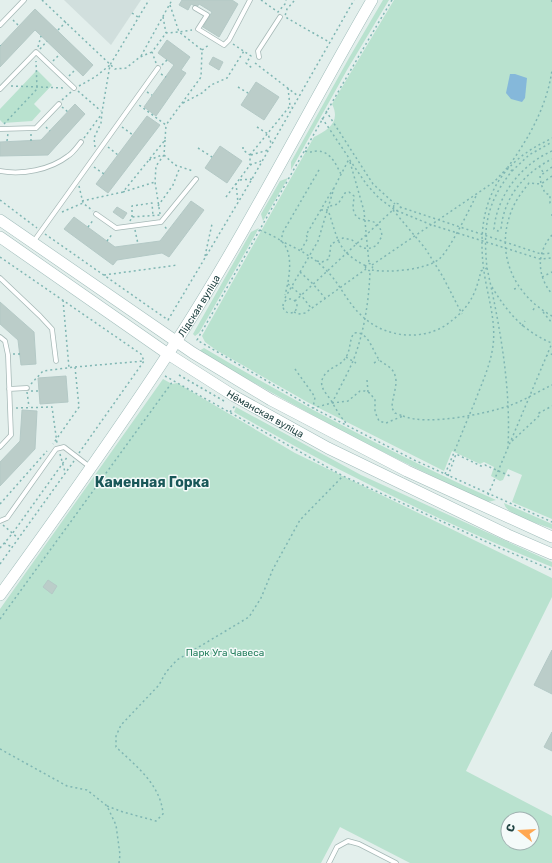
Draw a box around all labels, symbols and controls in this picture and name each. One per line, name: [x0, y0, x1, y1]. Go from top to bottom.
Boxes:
street label: Лідская вуліца: [176, 273, 223, 339]
street label: Нёманская вуліца: [224, 388, 306, 440]
district label: Каменная Горка: [95, 474, 209, 491]
park label: Парк Уга Чавеса: [186, 647, 264, 659]
north arrow: [500, 811, 540, 851]
text: С: [504, 822, 518, 834]

